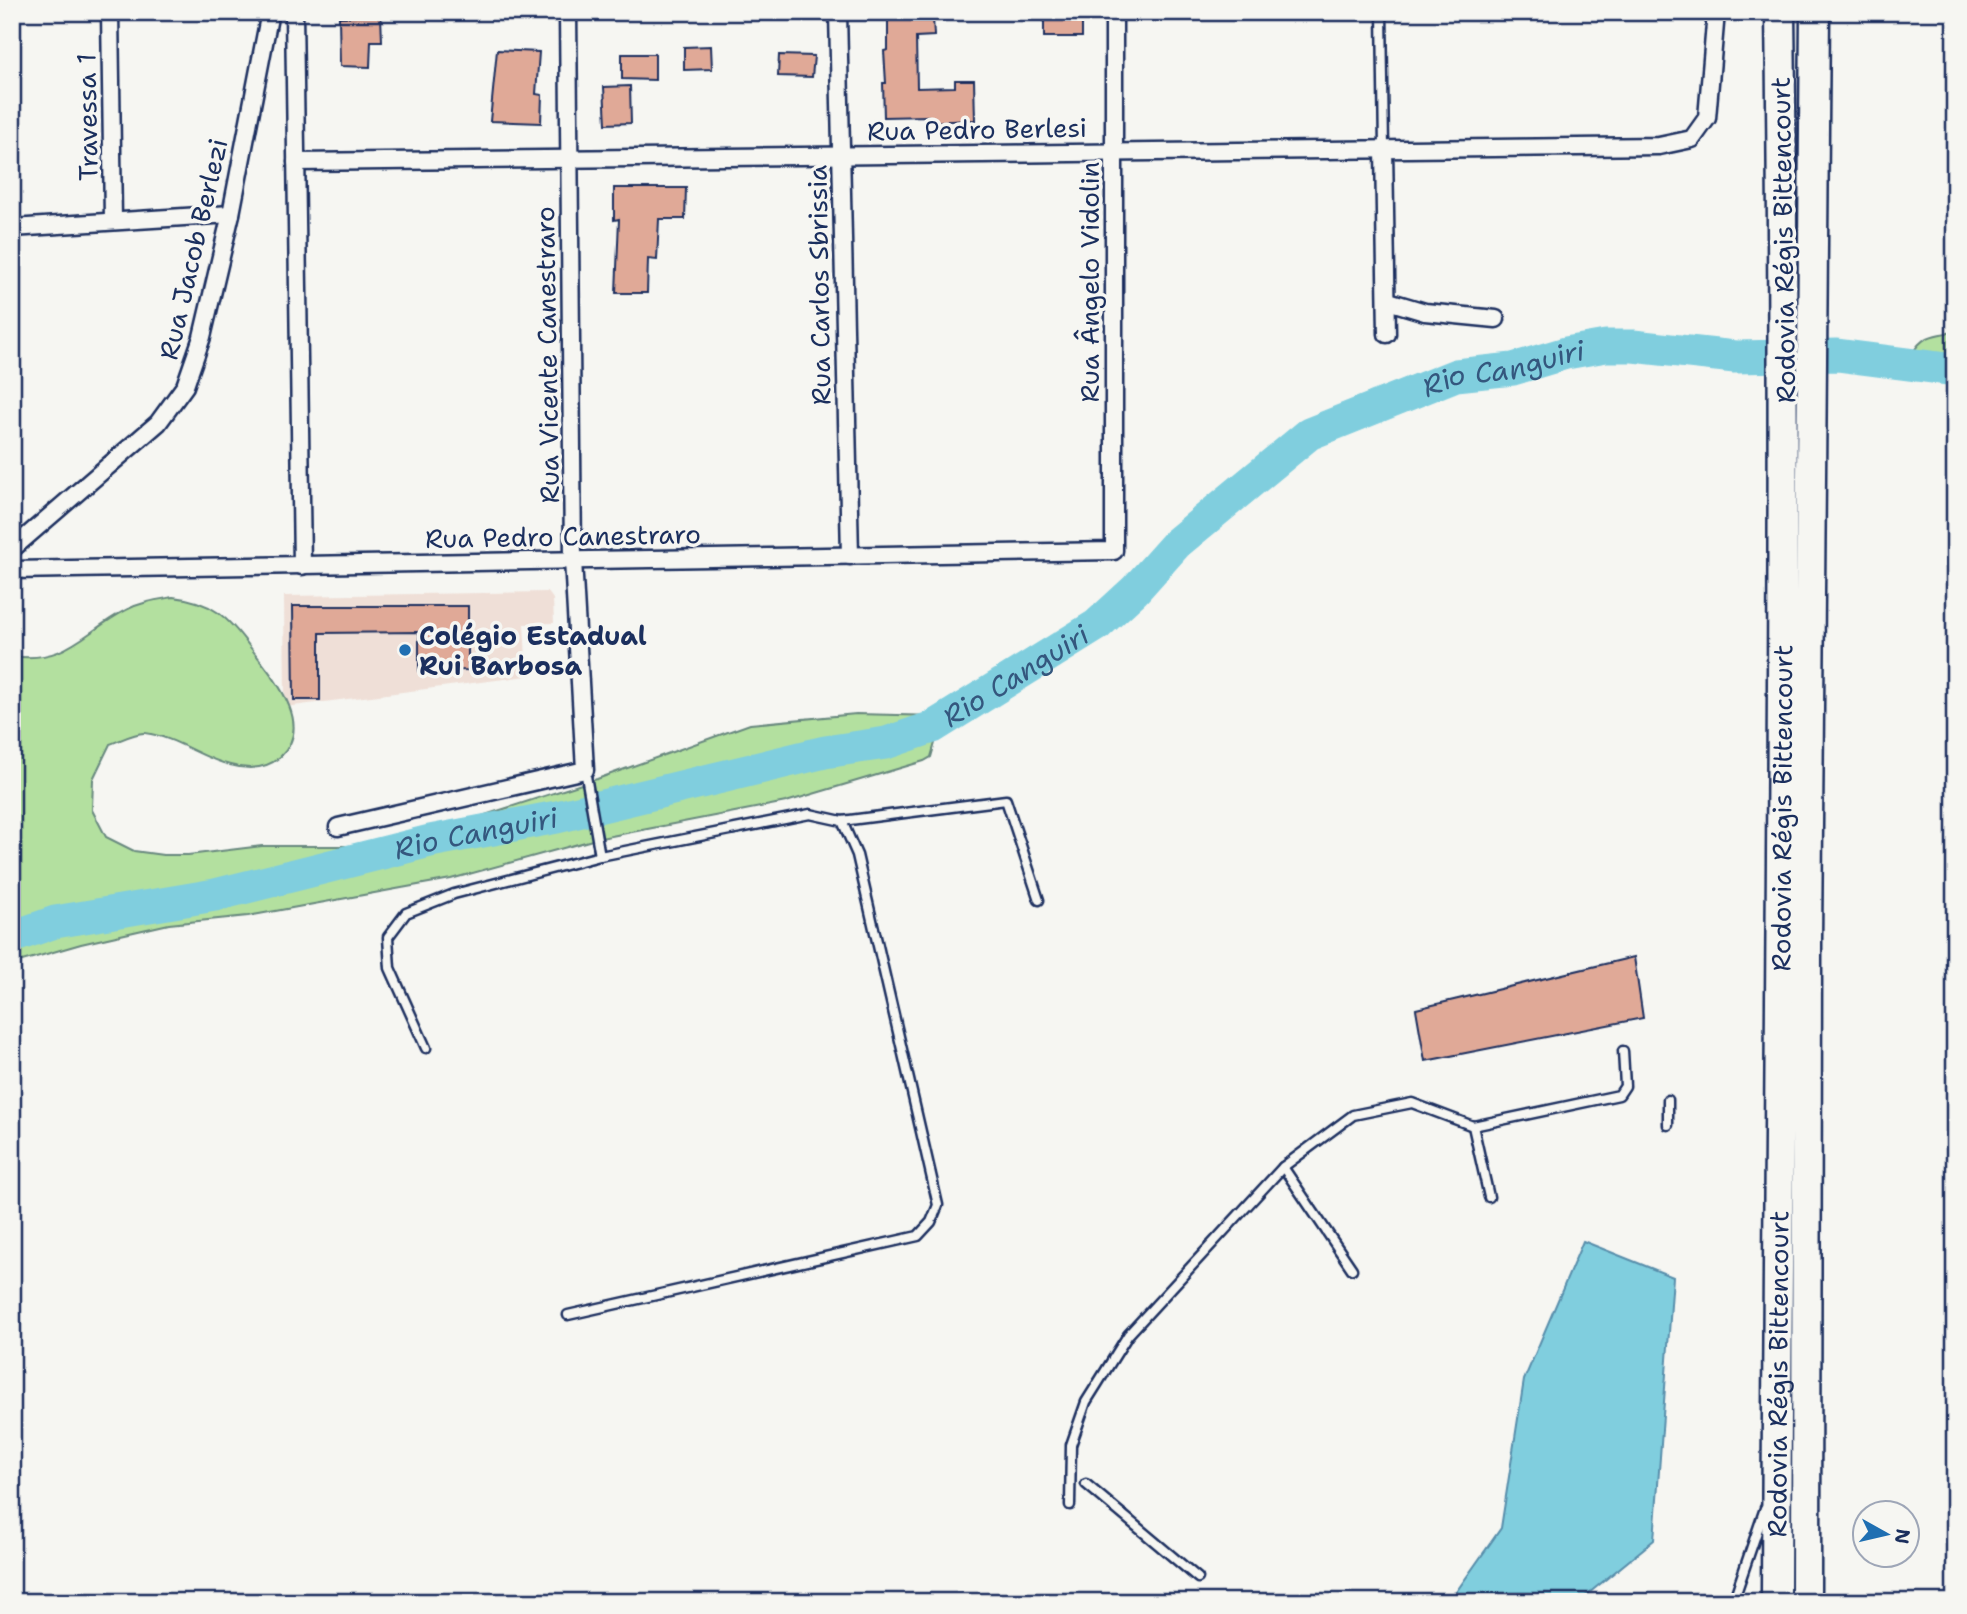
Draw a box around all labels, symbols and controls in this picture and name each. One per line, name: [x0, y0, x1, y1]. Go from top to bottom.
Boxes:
street label: Travessa 1: [68, 53, 106, 181]
street label: Rodovia Régis Bittencourt: [1763, 76, 1803, 404]
street label: Rua Pedro Berlesi: [867, 110, 1087, 148]
street label: Rua Jacob Berlezi: [151, 135, 235, 363]
street label: Rua Ângelo Vidolin: [1072, 162, 1107, 402]
street label: Rua Carlos Sbrissia: [799, 165, 839, 405]
street label: Rua Vicente Canestraro: [527, 206, 567, 504]
water label: Rio Canguiri: [1416, 331, 1588, 406]
street label: Rua Pedro Canestraro: [425, 516, 701, 556]
water label: Rio Canguiri: [935, 615, 1097, 736]
place label: Colégio Estadual Rui Barbosa: [419, 618, 647, 683]
marker: Colégio Estadual Rui Barbosa: [397, 642, 413, 658]
street label: Rodovia Régis Bittencourt: [1763, 645, 1800, 972]
water label: Rio Canguiri: [390, 798, 562, 868]
street label: Rodovia Régis Bittencourt: [1759, 1211, 1796, 1537]
north arrow: [1852, 1498, 1922, 1568]
text: N: [1889, 1527, 1916, 1545]

